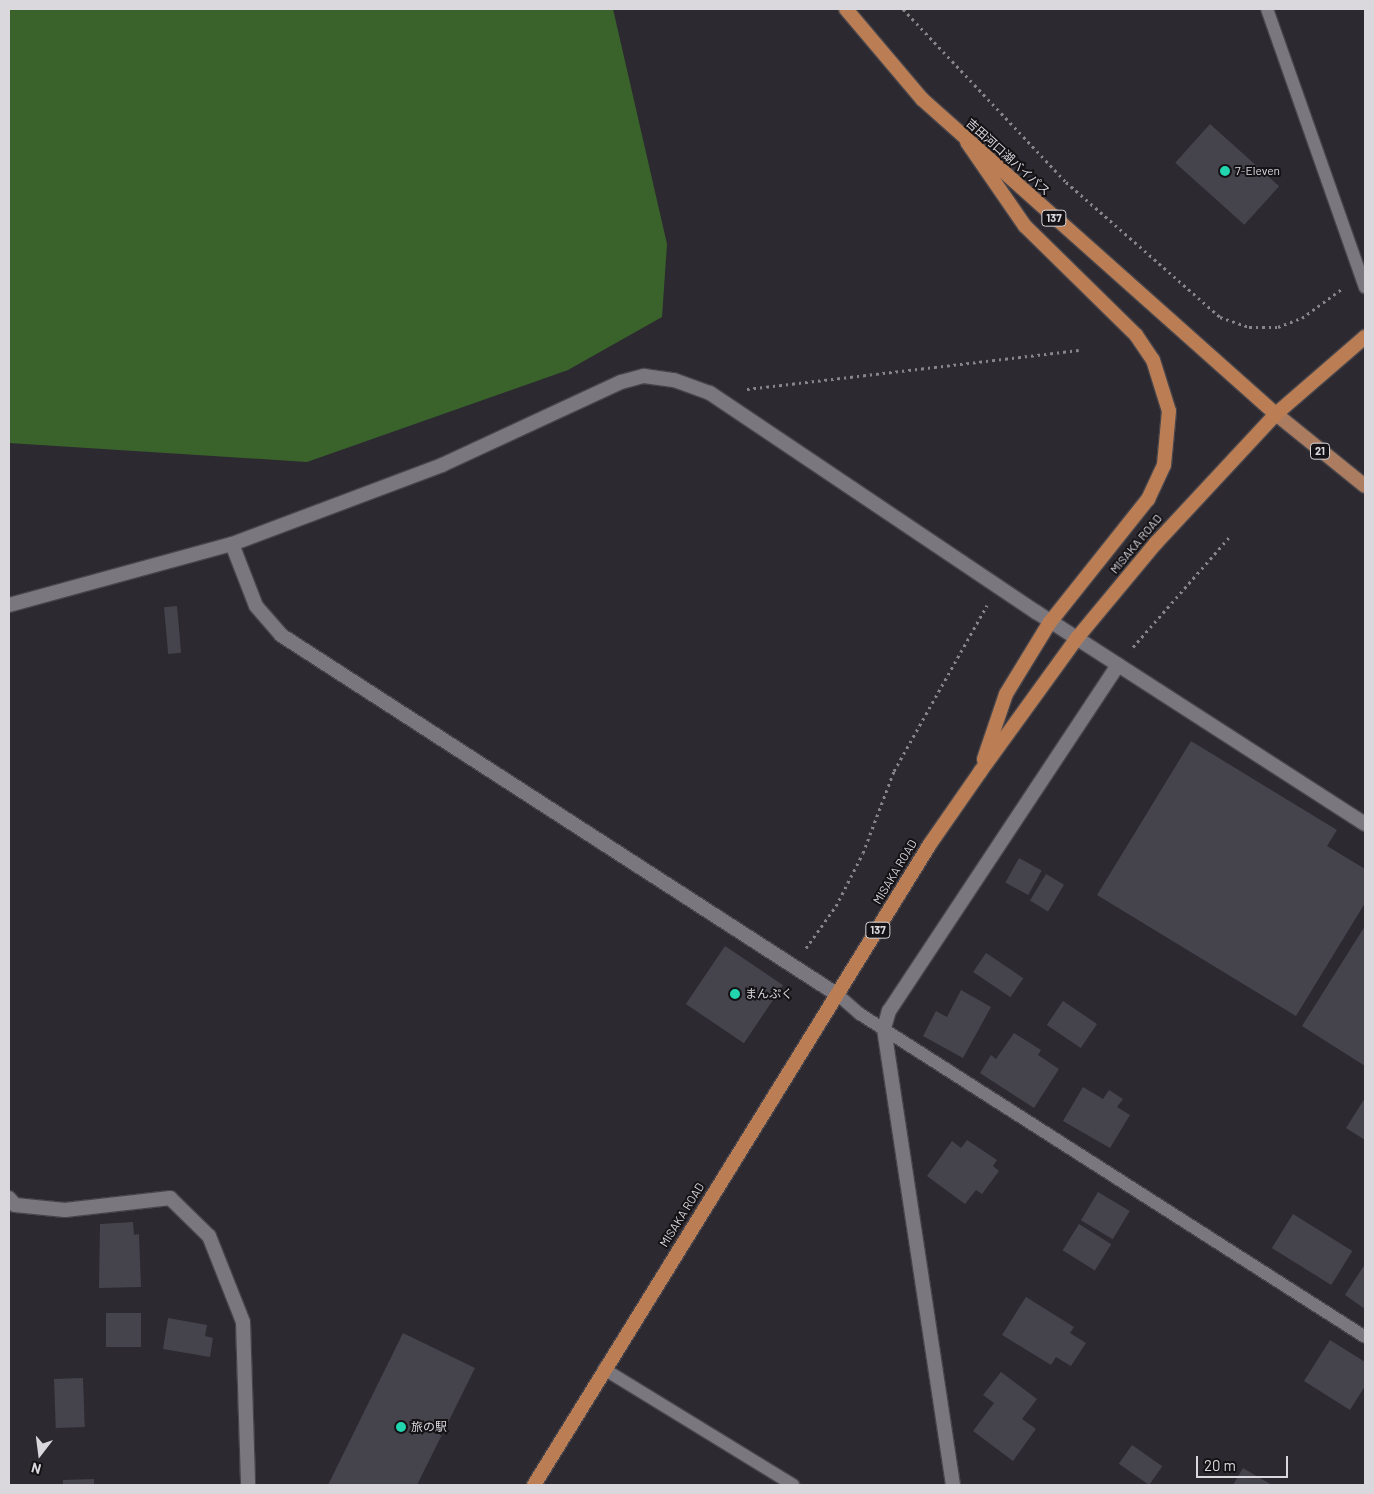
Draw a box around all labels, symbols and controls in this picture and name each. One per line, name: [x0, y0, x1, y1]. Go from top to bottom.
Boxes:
street label: 吉田河口湖バイパス: [963, 116, 1053, 198]
place label: 7-Eleven: [1235, 164, 1280, 178]
marker: 7-Eleven: [1219, 165, 1231, 177]
road number: 137: [1040, 210, 1068, 227]
road number: 21: [1310, 442, 1330, 460]
street label: MISAKA ROAD: [1107, 511, 1165, 577]
street label: MISAKA ROAD: [870, 837, 920, 907]
road number: 137: [864, 922, 892, 938]
place label: まんぷく: [745, 987, 793, 1001]
marker: まんぷく: [729, 988, 741, 1000]
street label: MISAKA ROAD: [657, 1180, 707, 1250]
place label: 旅の駅: [411, 1420, 447, 1434]
marker: 旅の駅: [395, 1421, 407, 1433]
north arrow: [15, 1429, 65, 1479]
scale bar: [1199, 1446, 1292, 1478]
text: 20 m: [1204, 1456, 1236, 1474]
text: N: [29, 1460, 43, 1478]

